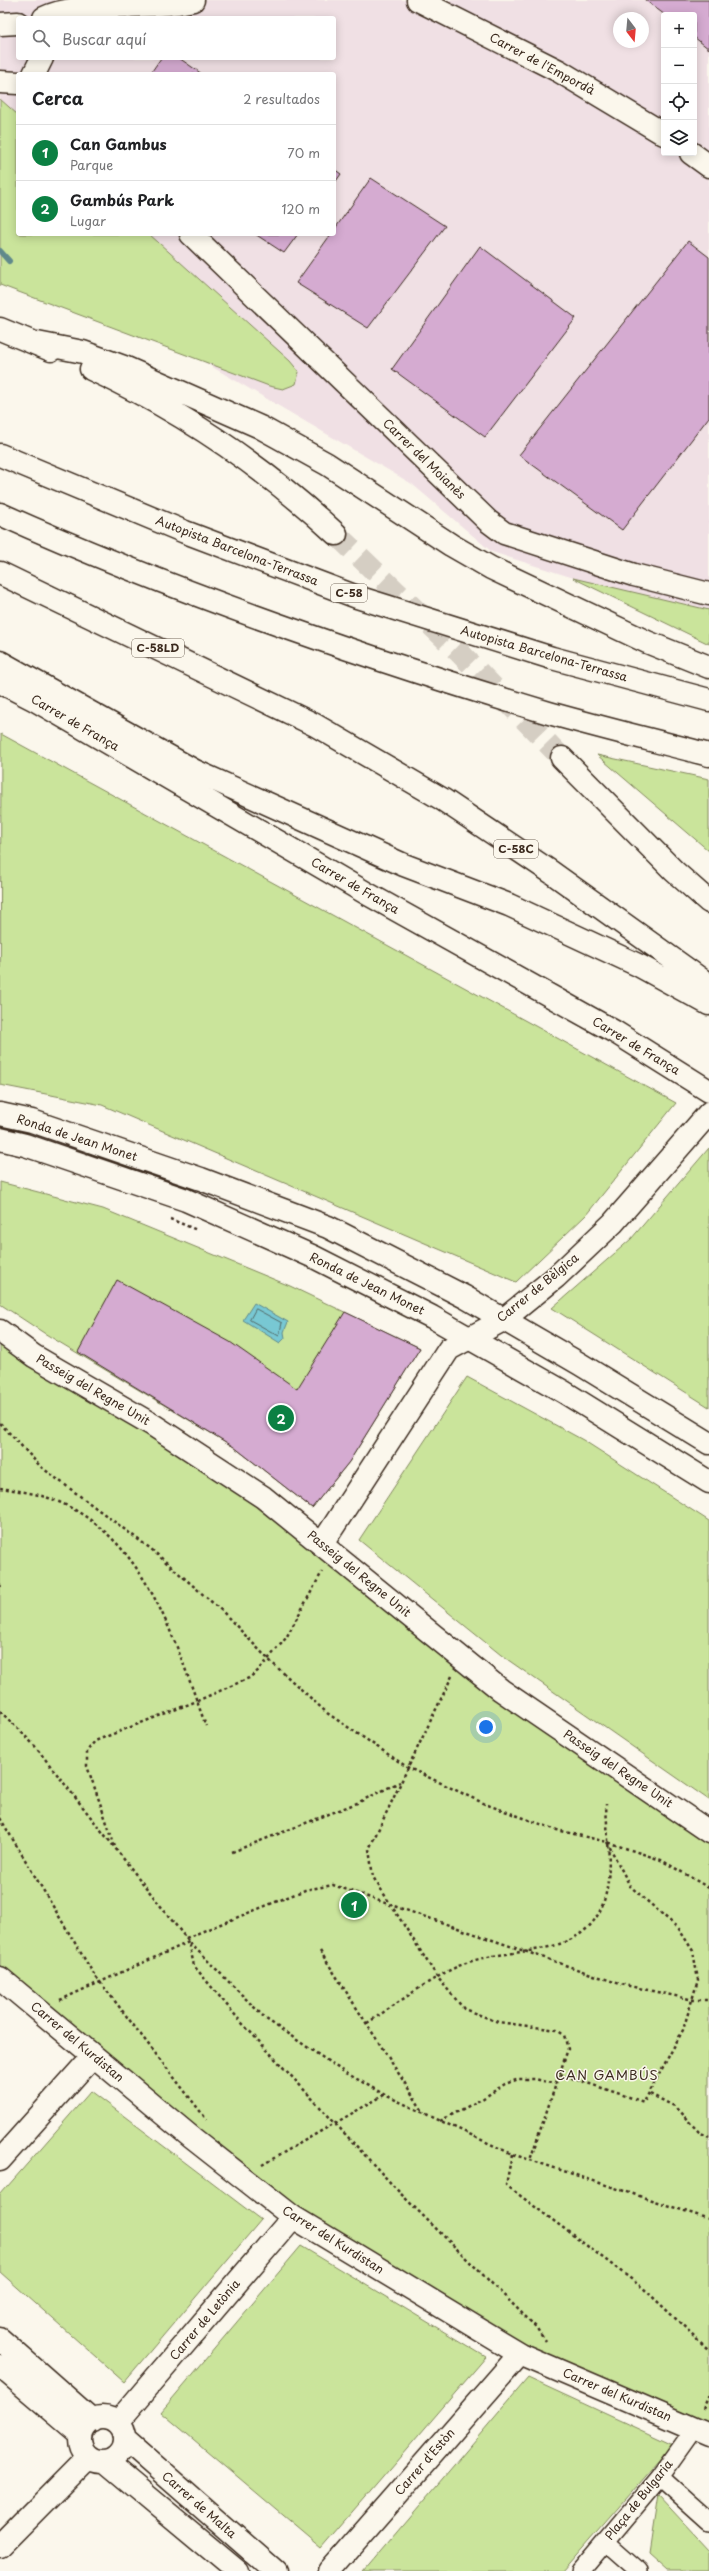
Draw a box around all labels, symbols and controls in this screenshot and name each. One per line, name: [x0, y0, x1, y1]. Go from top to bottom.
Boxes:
north arrow: [613, 12, 649, 48]
map controls: [661, 12, 697, 156]
button: +: [661, 12, 697, 48]
search box: [16, 16, 336, 60]
icon: search: [30, 27, 52, 49]
text: Buscar aquí: [62, 27, 146, 50]
street label: Carrer de l'Empordà: [487, 28, 599, 99]
button: −: [661, 48, 697, 84]
button: locate: [661, 84, 697, 120]
text: Cerca: [32, 85, 83, 111]
text: 2 resultados: [243, 89, 320, 108]
button: layers: [661, 120, 697, 156]
text: Can Gambus: [70, 132, 167, 155]
text: 1: [42, 143, 48, 162]
text: 70 m: [287, 143, 320, 162]
text: Parque: [70, 155, 113, 174]
text: Gambús Park: [70, 188, 174, 211]
text: 2: [40, 199, 50, 218]
text: 120 m: [281, 199, 320, 218]
text: Lugar: [70, 211, 106, 230]
street label: Carrer del Moianès: [379, 414, 471, 503]
street label: Autopista Barcelona-Terrassa: [153, 511, 322, 590]
road number: C-58: [331, 584, 367, 602]
street label: Autopista Barcelona-Terrassa: [459, 621, 630, 686]
road number: C-58LD: [132, 639, 184, 657]
street label: Carrer de França: [28, 689, 124, 755]
road number: C-58C: [494, 840, 538, 858]
street label: Carrer de França: [308, 852, 404, 918]
street label: Carrer de França: [589, 1012, 684, 1079]
street label: Ronda de Jean Monet: [15, 1109, 140, 1165]
street label: Ronda de Jean Monet: [307, 1247, 428, 1319]
street label: Carrer de Bèlgica: [493, 1248, 583, 1326]
street label: Passeig del Regne Unit: [33, 1349, 154, 1429]
pin: 2: [268, 1403, 294, 1433]
street label: Passeig del Regne Unit: [304, 1526, 415, 1621]
your location: [476, 1717, 496, 1737]
street label: Passeig del Regne Unit: [560, 1725, 677, 1812]
pin: 1: [341, 1890, 367, 1920]
street label: Carrer del Kurdistan: [27, 1997, 128, 2086]
district label: CAN GAMBÚS: [555, 2065, 659, 2084]
street label: Carrer del Kurdistan: [279, 2201, 388, 2278]
street label: Carrer de Letònia: [165, 2274, 244, 2364]
street label: Carrer del Kurdistan: [560, 2363, 675, 2425]
street label: Carrer d'Estòn: [390, 2424, 459, 2499]
street label: Plaça de Bulgaria: [600, 2455, 677, 2544]
street label: Carrer de Malta: [158, 2467, 241, 2542]

